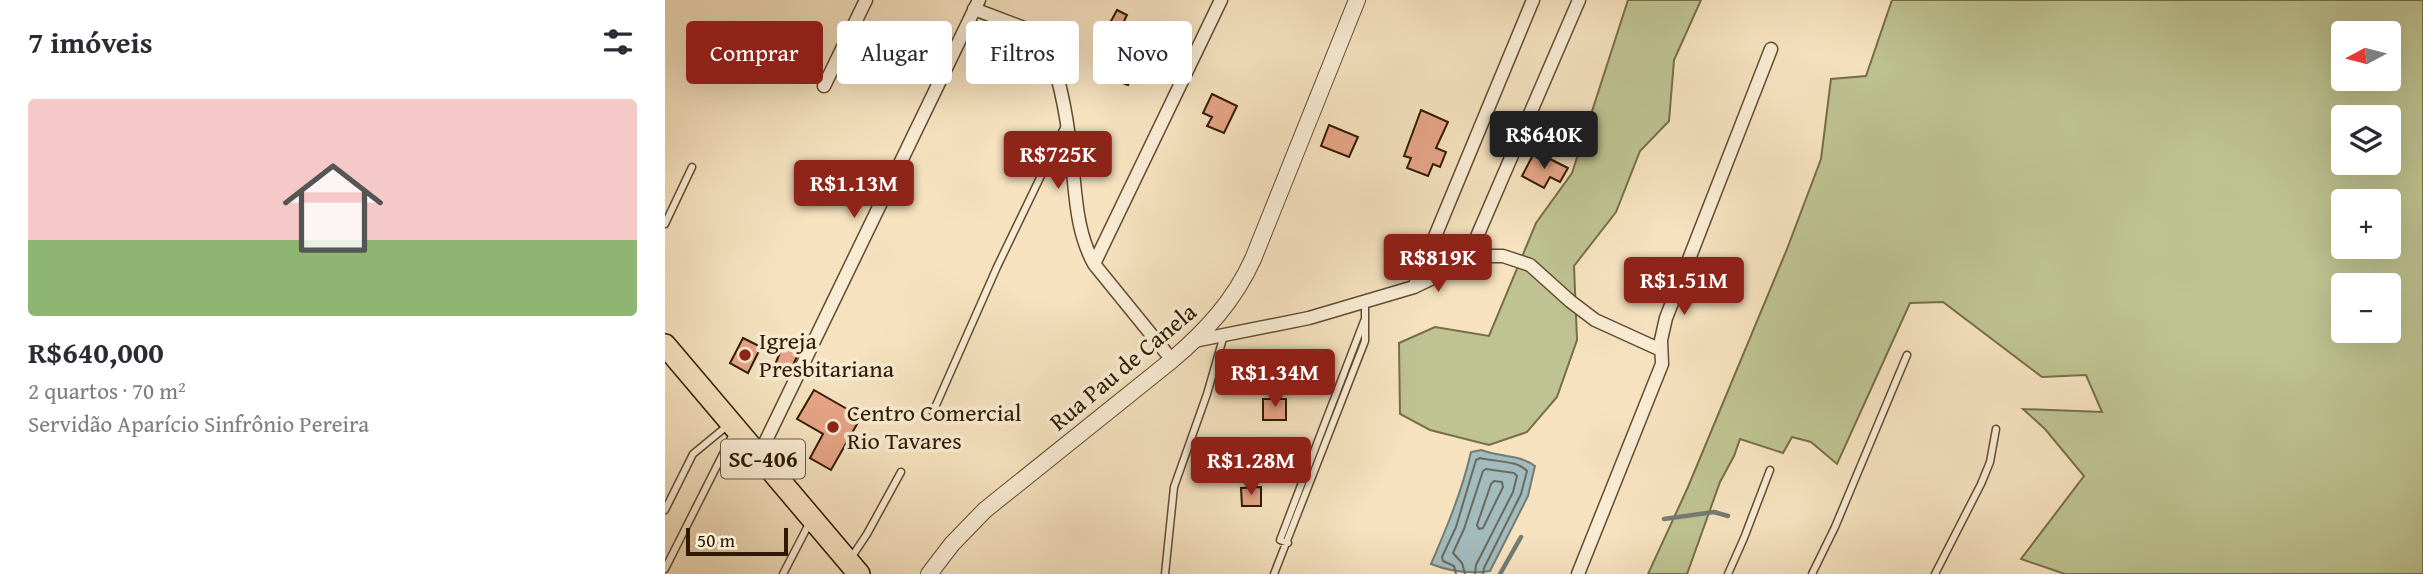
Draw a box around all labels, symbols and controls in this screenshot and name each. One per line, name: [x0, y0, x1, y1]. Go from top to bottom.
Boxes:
text: 7 imóveis: [28, 20, 153, 64]
chip: Comprar: [686, 21, 823, 84]
chip: Alugar: [837, 21, 952, 84]
chip: Filtros: [966, 21, 1079, 84]
chip: Novo: [1093, 21, 1192, 84]
north arrow: [2331, 21, 2401, 91]
map controls: [2331, 21, 2401, 343]
icon: filters: [599, 23, 637, 61]
button: layers: [2331, 105, 2401, 175]
pin: R$640K: [1487, 111, 1601, 171]
text: R$640K: [1506, 117, 1582, 150]
pin: R$725K: [1001, 132, 1115, 191]
text: R$725K: [1020, 137, 1096, 170]
icon: home: [270, 145, 396, 271]
pin: R$1.13M: [789, 160, 919, 220]
text: R$1.13M: [810, 166, 898, 199]
button: +: [2331, 189, 2401, 259]
pin: R$819K: [1381, 234, 1495, 294]
text: R$819K: [1400, 240, 1476, 273]
pin: R$1.51M: [1619, 258, 1749, 317]
text: R$1.51M: [1640, 263, 1728, 296]
button: −: [2331, 273, 2401, 343]
street label: Rua Pau de Canela: [1042, 294, 1204, 439]
place label: Igreja Presbitariana: [759, 323, 895, 386]
text: R$640,000: [28, 330, 164, 374]
marker: Igreja Presbitariana: [737, 347, 753, 363]
pin: R$1.34M: [1210, 350, 1340, 409]
text: R$1.34M: [1231, 355, 1319, 388]
text: 2 quartos · 70 m²: [28, 374, 186, 407]
place label: Centro Comercial Rio Tavares: [847, 395, 1022, 458]
text: Servidão Aparício Sinfrônio Pereira: [28, 407, 369, 440]
marker: Centro Comercial Rio Tavares: [825, 419, 841, 435]
pin: R$1.28M: [1186, 438, 1316, 497]
road number: SC-406: [721, 440, 805, 478]
text: R$1.28M: [1207, 443, 1295, 476]
scale bar: [686, 525, 787, 557]
text: 50 m: [697, 526, 735, 554]

